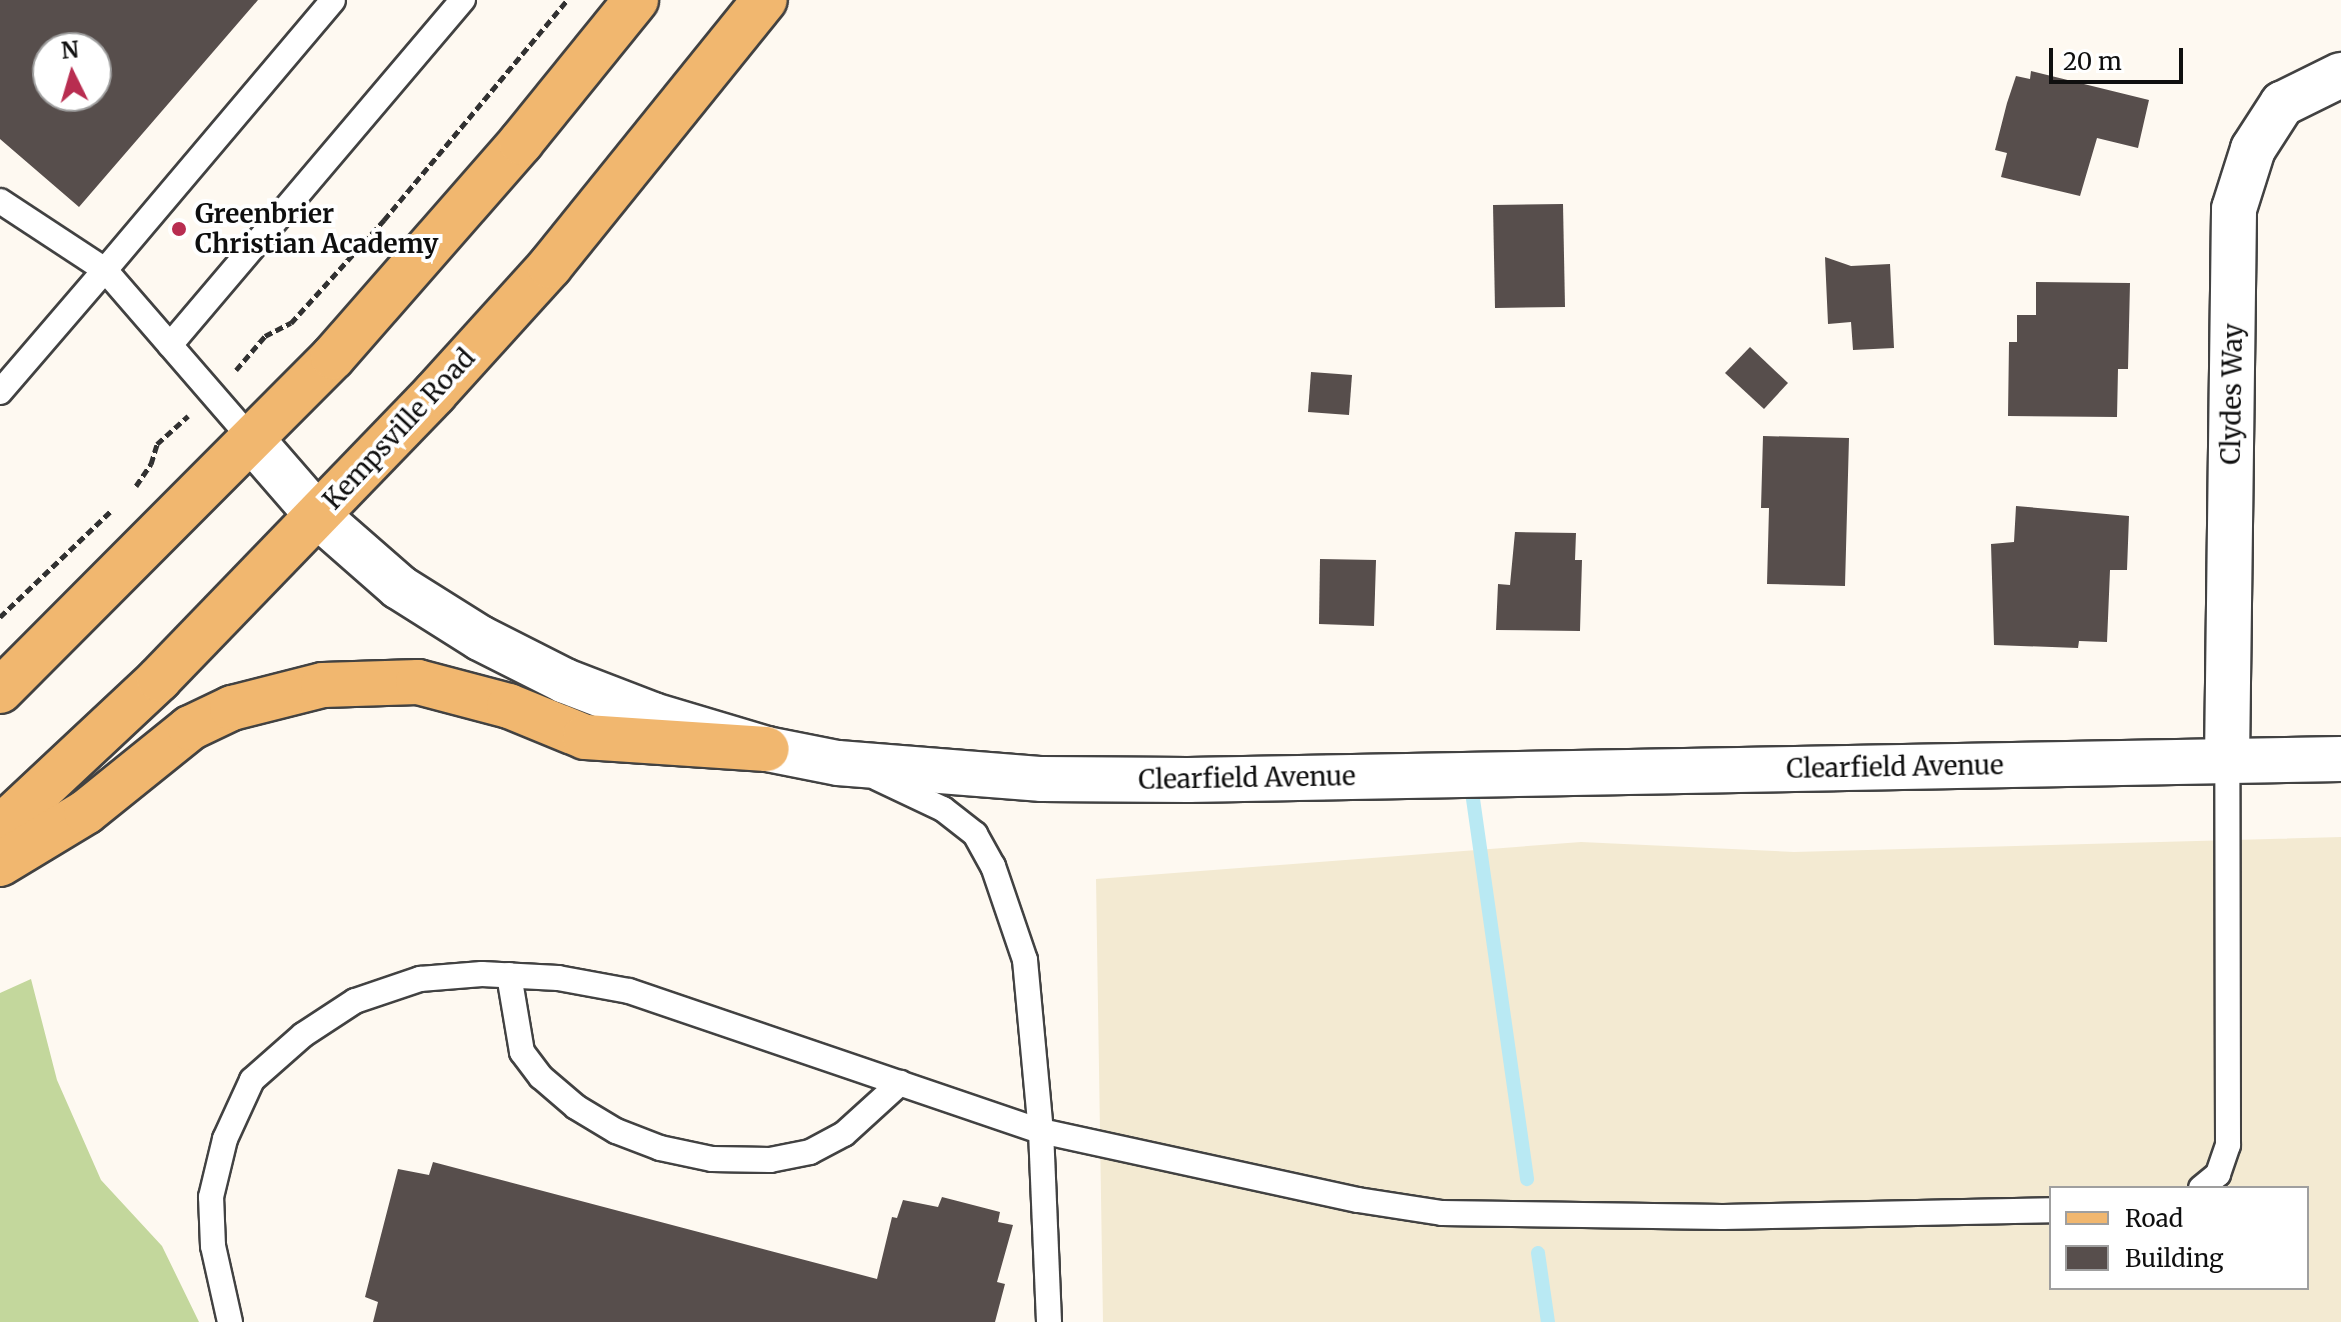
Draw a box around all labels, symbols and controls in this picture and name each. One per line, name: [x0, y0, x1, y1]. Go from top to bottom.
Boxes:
north arrow: [32, 32, 112, 112]
scale bar: [2053, 32, 2187, 82]
text: N: [60, 35, 80, 65]
text: 20 m: [2063, 46, 2122, 77]
place label: Greenbrier Christian Academy: [195, 198, 439, 260]
marker: Greenbrier Christian Academy: [170, 220, 188, 238]
street label: Clydes Way: [2215, 323, 2249, 465]
street label: Kempsville Road: [317, 342, 481, 516]
street label: Clearfield Avenue: [1786, 750, 2004, 784]
street label: Clearfield Avenue: [1138, 761, 1356, 795]
legend: [2049, 1186, 2309, 1290]
text: Road: [2125, 1203, 2183, 1234]
text: Building: [2125, 1243, 2224, 1274]

